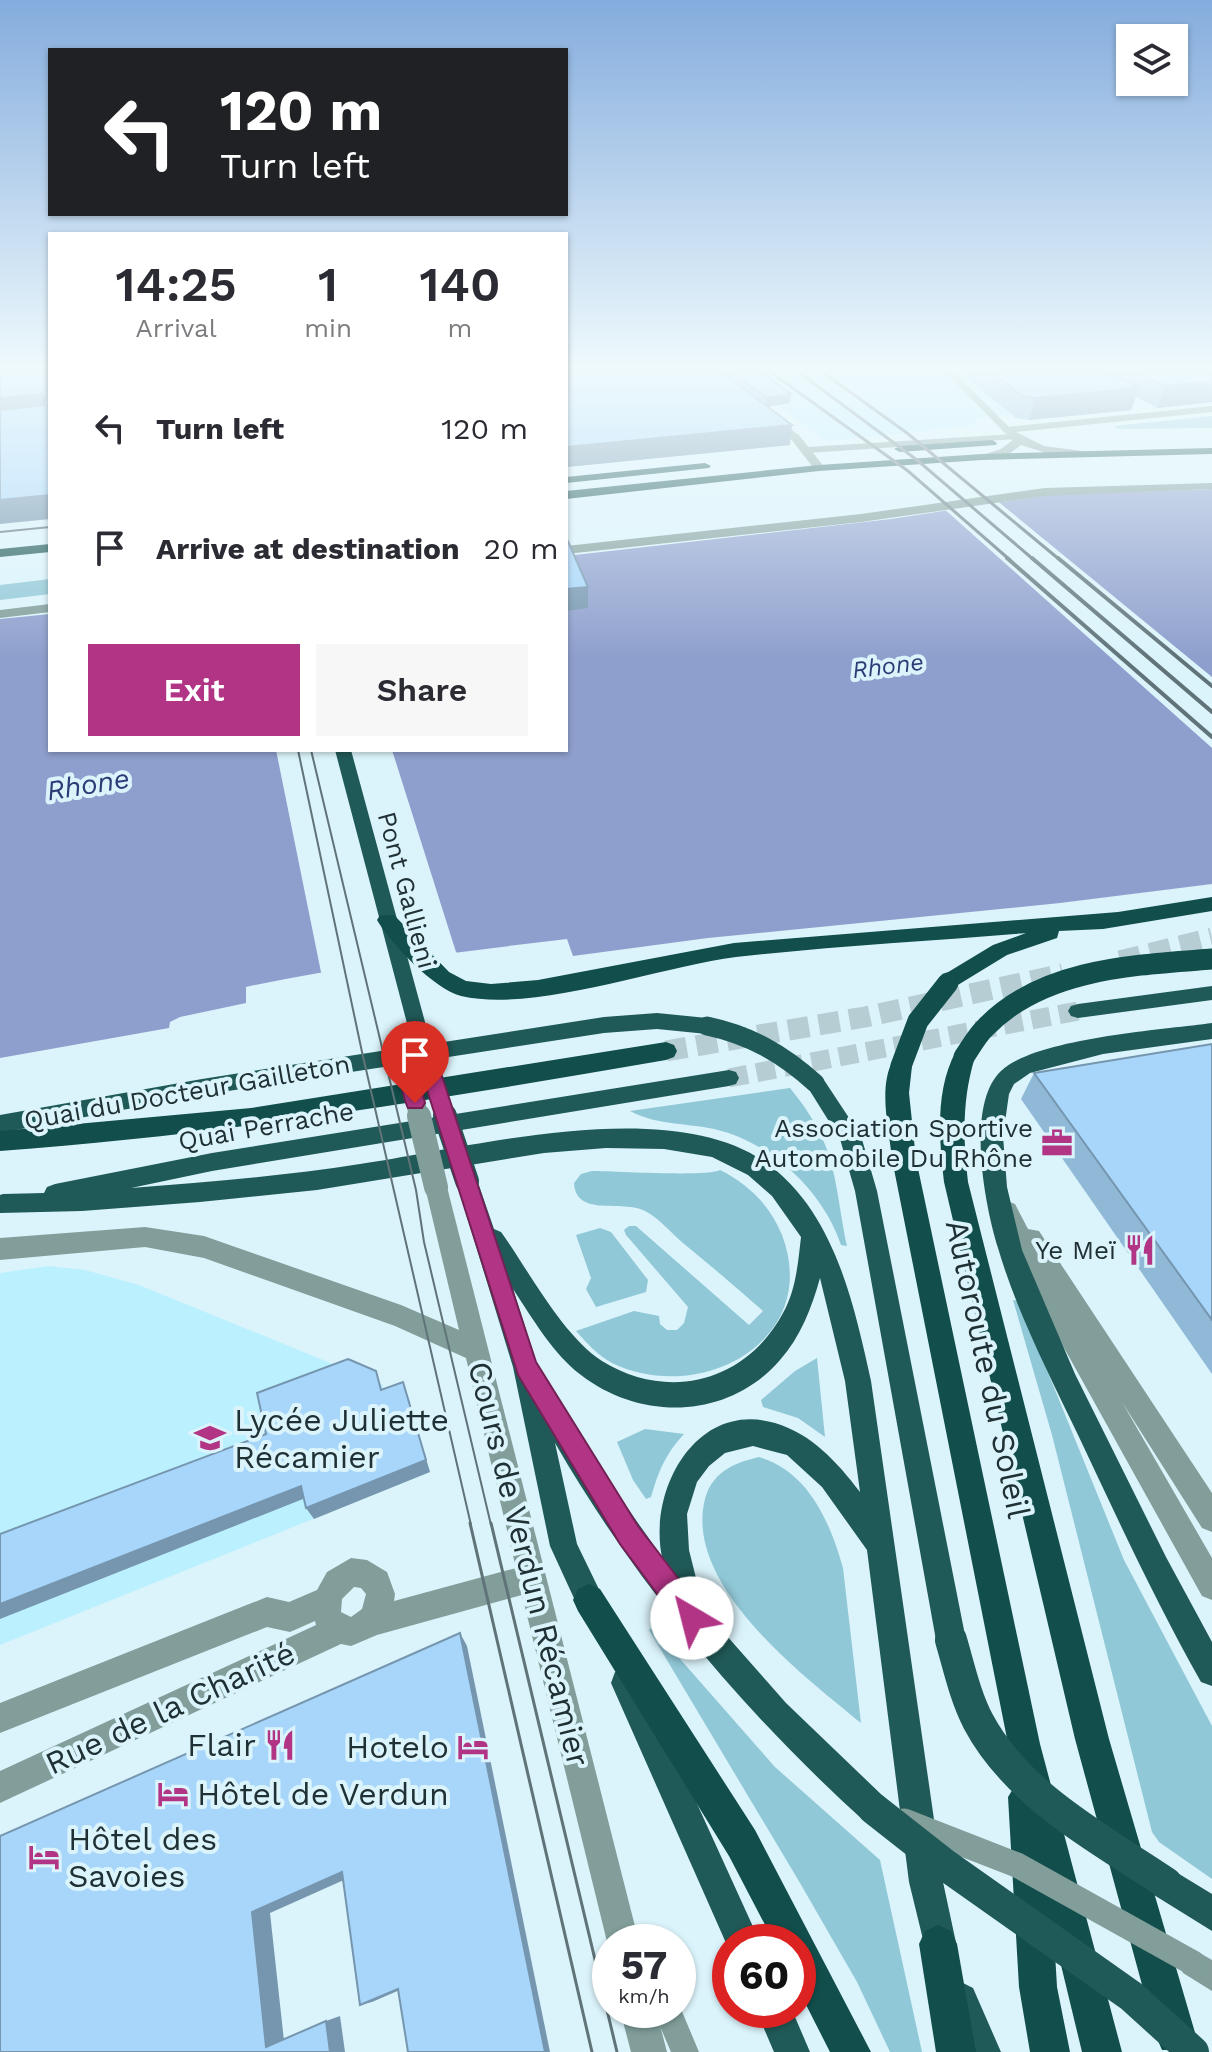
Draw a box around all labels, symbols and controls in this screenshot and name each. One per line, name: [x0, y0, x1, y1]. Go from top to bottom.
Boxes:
map controls: [1116, 24, 1188, 96]
button: layers: [1116, 24, 1188, 96]
text: 120 m: [220, 78, 382, 144]
icon: left: [88, 80, 192, 184]
text: Turn left: [220, 145, 370, 187]
text: 14:25: [116, 256, 237, 313]
text: 1: [318, 256, 338, 313]
text: 140: [420, 256, 500, 313]
text: Arrival: [136, 313, 217, 343]
text: min: [304, 313, 352, 343]
text: m: [448, 313, 472, 343]
icon: left: [88, 406, 132, 450]
text: Turn left: [156, 411, 284, 446]
text: 120 m: [441, 411, 528, 446]
icon: arrive: [88, 526, 132, 570]
text: Arrive at destination: [156, 531, 460, 566]
text: 20 m: [484, 531, 559, 566]
button: Exit: [88, 644, 300, 736]
button: Share: [316, 644, 528, 736]
water label: Rhone: [851, 648, 925, 684]
water label: Rhone: [44, 762, 132, 807]
street label: Pont Gallieni: [372, 808, 442, 972]
pin: [381, 1021, 449, 1103]
icon: arrive: [393, 1033, 437, 1077]
street label: Quai du Docteur Gailleton: [22, 1049, 352, 1135]
street label: Quai Perrache: [176, 1096, 356, 1156]
place label: Association Sportive Automobile Du Rhône: [755, 1113, 1033, 1173]
office icon: Association Sportive Automobile Du Rhône: [1040, 1126, 1074, 1160]
street label: Autoroute du Soleil: [938, 1216, 1038, 1522]
restaurant icon: Ye Meï: [1123, 1233, 1157, 1267]
place label: Ye Meï: [1035, 1235, 1117, 1265]
street label: Cours de Verdun Récamier: [460, 1358, 598, 1770]
place label: Lycée Juliette Récamier: [234, 1401, 449, 1476]
school or university icon: Lycée Juliette Récamier: [193, 1421, 227, 1455]
position arrow: [650, 1576, 734, 1660]
street label: Rue de la Charité: [39, 1634, 301, 1782]
place label: Flair: [187, 1726, 256, 1764]
restaurant icon: Flair: [263, 1728, 297, 1762]
place label: Hotelo: [346, 1728, 449, 1766]
hotel icon: Hotelo: [456, 1730, 490, 1764]
place label: Hôtel de Verdun: [197, 1775, 449, 1813]
hotel icon: Hôtel de Verdun: [156, 1777, 190, 1811]
place label: Hôtel des Savoies: [68, 1820, 217, 1895]
hotel icon: Hôtel des Savoies: [27, 1840, 61, 1874]
speed limit sign: 60: [712, 1924, 816, 2028]
text: 57: [621, 1942, 667, 1989]
text: km/h: [618, 1984, 670, 2008]

